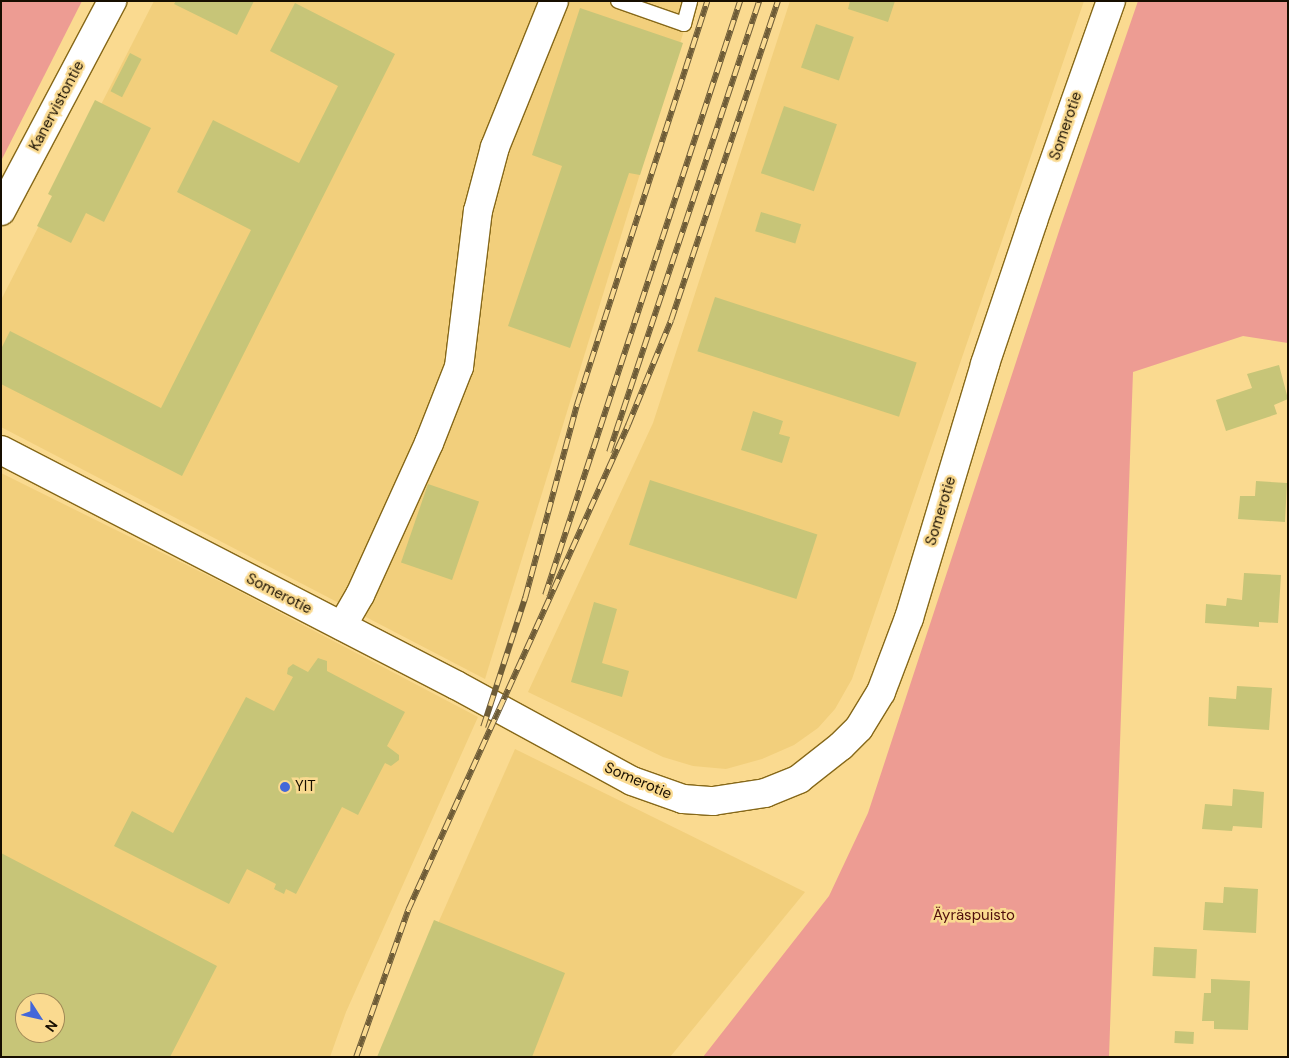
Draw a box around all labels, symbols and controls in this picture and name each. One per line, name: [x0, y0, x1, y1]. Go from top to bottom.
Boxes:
street label: Kanervistontie: [26, 58, 88, 154]
street label: Somerotie: [1046, 89, 1086, 163]
street label: Somerotie: [922, 474, 960, 548]
street label: Somerotie: [243, 570, 315, 618]
street label: Somerotie: [602, 759, 674, 803]
place label: YIT: [295, 778, 316, 796]
marker: YIT: [279, 781, 291, 793]
park label: Äyräspuisto: [933, 907, 1015, 925]
north arrow: [15, 993, 65, 1043]
text: N: [41, 1017, 62, 1035]

